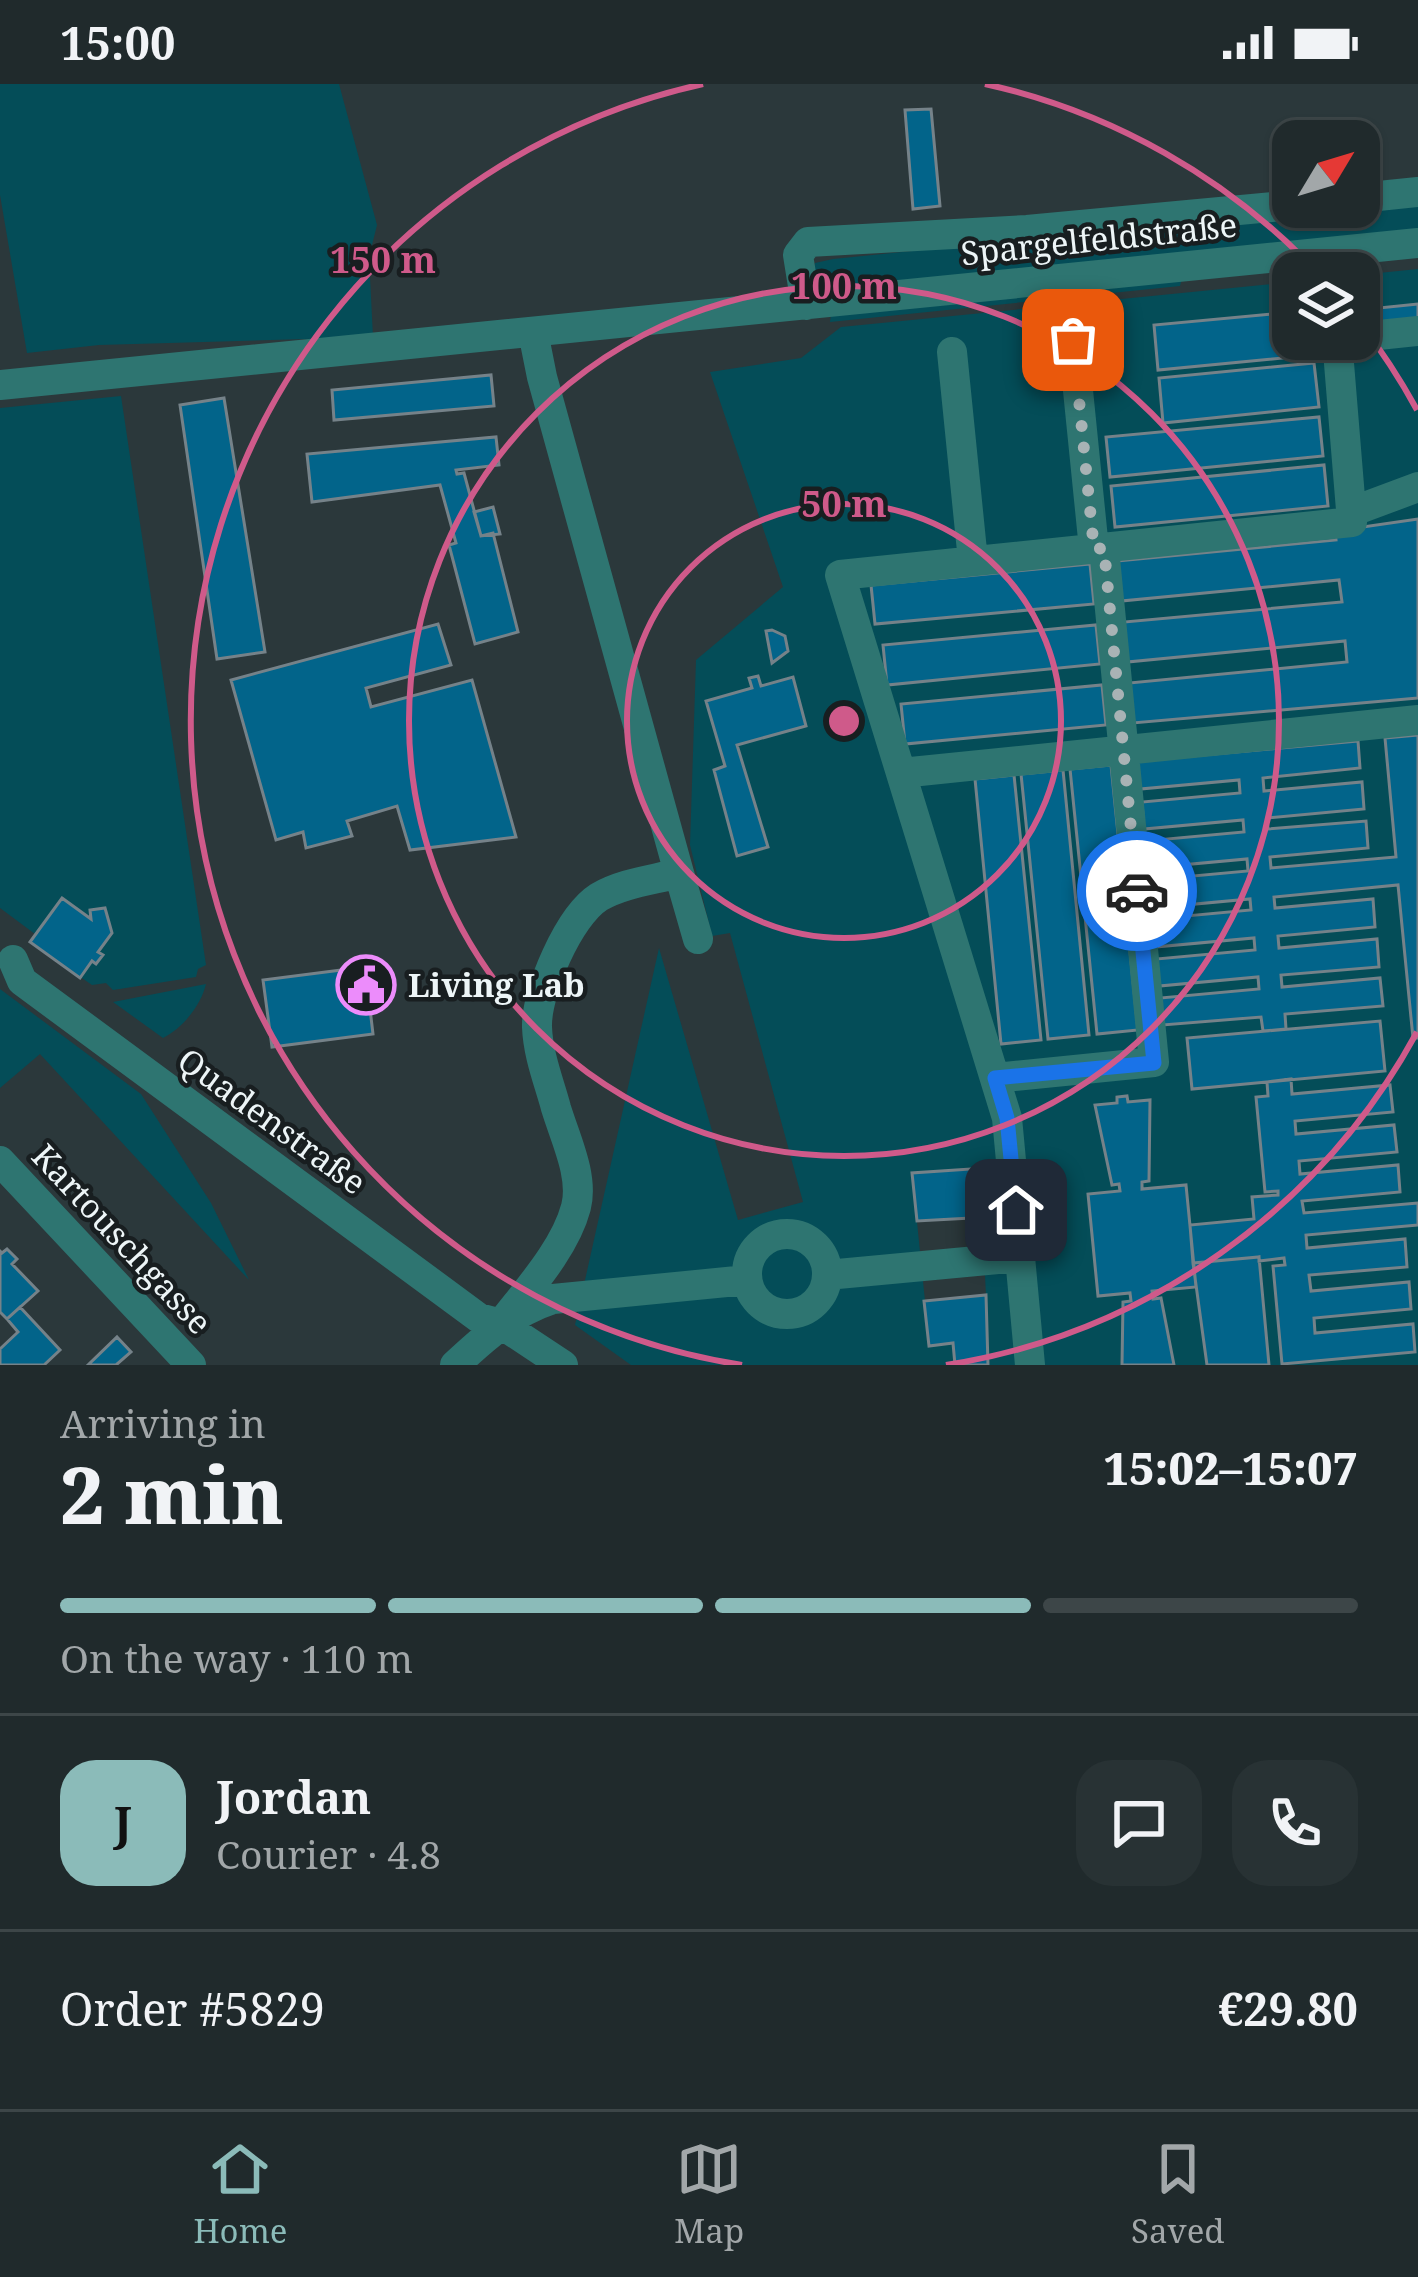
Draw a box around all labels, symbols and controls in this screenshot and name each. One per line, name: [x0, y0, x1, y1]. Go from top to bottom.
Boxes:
text: 15:00: [60, 12, 175, 73]
north arrow: [1272, 120, 1380, 228]
map controls: [1272, 120, 1380, 360]
street label: Spargelfeldstraße: [959, 202, 1239, 275]
text: 150 m: [330, 235, 436, 284]
button: layers: [1272, 252, 1380, 360]
text: 100 m: [791, 261, 897, 310]
pin: [1022, 289, 1124, 391]
icon: bag: [1040, 307, 1106, 373]
text: 50 m: [801, 479, 887, 528]
centre of rings: [823, 700, 865, 742]
courier: [1077, 831, 1197, 951]
icon: car: [1104, 858, 1170, 924]
public building icon: Living Lab: [335, 954, 397, 1016]
place label: Living Lab: [408, 962, 585, 1007]
street label: Quadenstraße: [169, 1037, 375, 1204]
street label: Kartouschgasse: [22, 1134, 222, 1343]
pin: [965, 1159, 1067, 1261]
icon: home: [983, 1177, 1049, 1243]
text: Arriving in: [60, 1396, 266, 1449]
text: 15:02–15:07: [1103, 1437, 1358, 1498]
text: 2 min: [60, 1441, 284, 1547]
text: On the way · 110 m: [60, 1631, 413, 1684]
button: chat: [1076, 1760, 1202, 1886]
button: phone: [1232, 1760, 1358, 1886]
text: Jordan: [216, 1766, 371, 1827]
text: J: [114, 1792, 132, 1853]
text: Courier · 4.8: [216, 1827, 441, 1880]
text: Order #5829: [60, 1978, 325, 2039]
text: €29.80: [1218, 1978, 1358, 2039]
tab: Home: [193, 2136, 287, 2253]
tab: Map: [674, 2136, 744, 2253]
tab: Saved: [1131, 2136, 1225, 2253]

